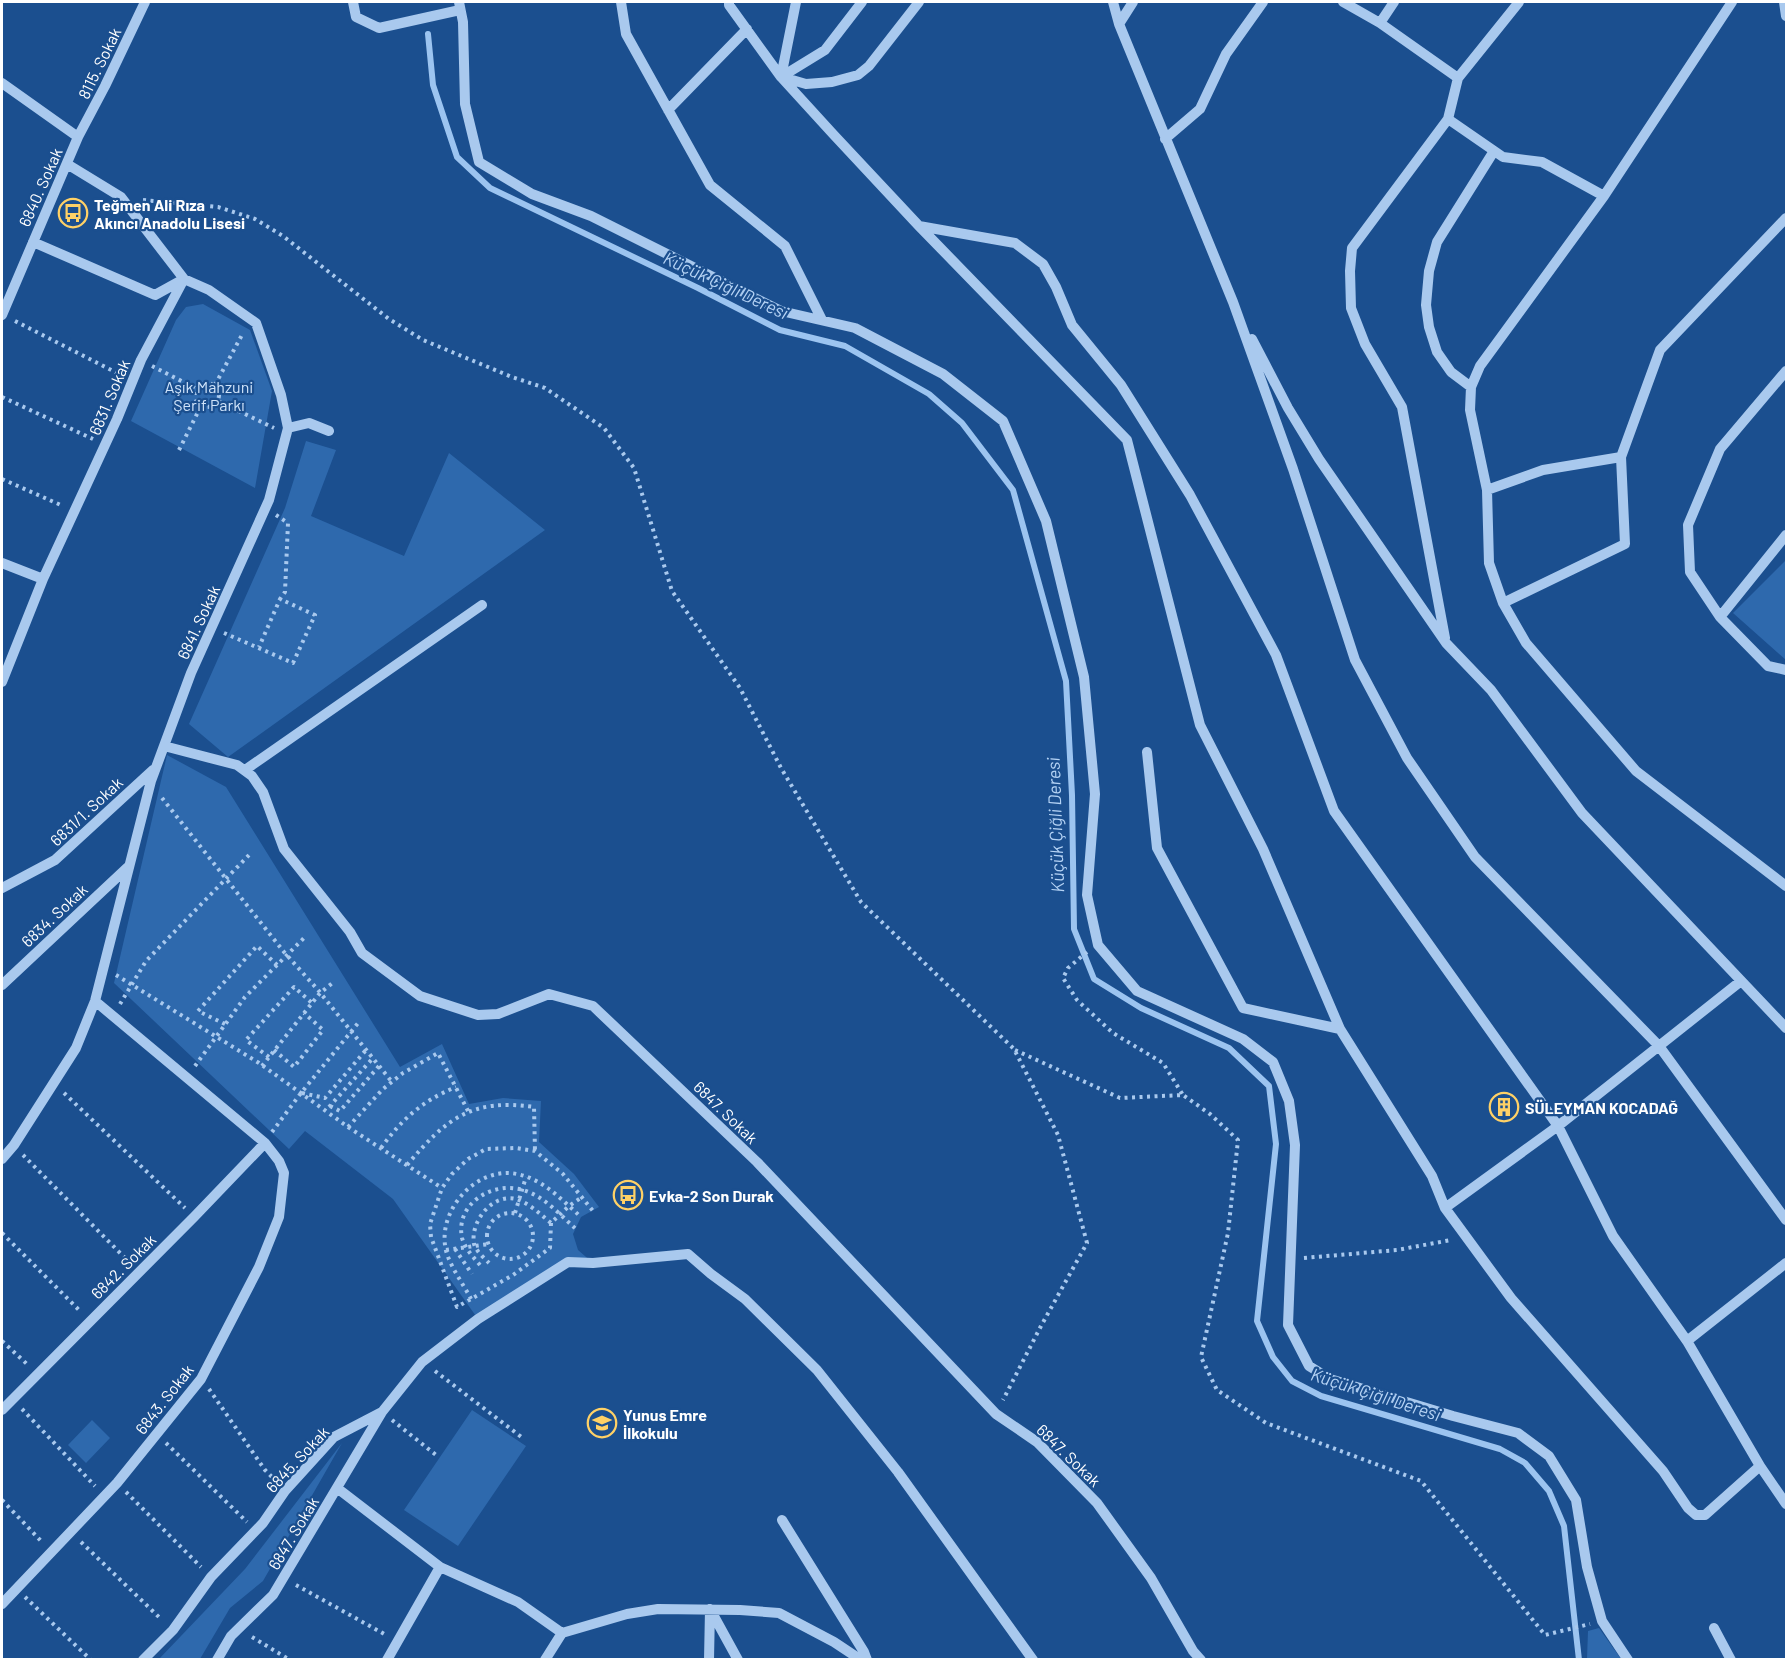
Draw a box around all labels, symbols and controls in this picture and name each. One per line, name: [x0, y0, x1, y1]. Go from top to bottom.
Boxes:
street label: 8115. Sokak: [74, 24, 124, 102]
street label: 6840. Sokak: [14, 145, 66, 229]
place label: Teğmen Ali Rıza Akıncı Anadolu Lisesi: [94, 195, 245, 232]
bus stop icon: Teğmen Ali Rıza Akıncı Anadolu Lisesi: [57, 197, 89, 229]
water label: Küçük Çiğli Deresi: [660, 246, 793, 324]
street label: 6831. Sokak: [85, 356, 133, 438]
park label: Aşık Mahzuni Şerif Parkı: [165, 377, 253, 414]
street label: 6841. Sokak: [173, 582, 223, 662]
water label: Küçük Çiğli Deresi: [1042, 756, 1068, 893]
street label: 6831/1. Sokak: [46, 773, 126, 849]
street label: 6834. Sokak: [17, 880, 91, 950]
street label: 6847. Sokak: [690, 1077, 762, 1147]
building icon: SÜLEYMAN KOCADAĞ: [1488, 1091, 1520, 1123]
place label: SÜLEYMAN KOCADAĞ: [1525, 1098, 1678, 1117]
bus stop icon: Evka-2 Son Durak: [612, 1179, 644, 1211]
place label: Evka-2 Son Durak: [649, 1186, 774, 1205]
street label: 6842. Sokak: [87, 1230, 159, 1302]
street label: 6843. Sokak: [131, 1360, 197, 1438]
water label: Küçük Çiğli Deresi: [1308, 1363, 1444, 1426]
place label: Yunus Emre İlkokulu: [623, 1405, 707, 1442]
school or university icon: Yunus Emre İlkokulu: [586, 1407, 618, 1439]
street label: 6847. Sokak: [1033, 1420, 1105, 1490]
street label: 6845. Sokak: [262, 1422, 332, 1496]
street label: 6847. Sokak: [264, 1493, 322, 1573]

